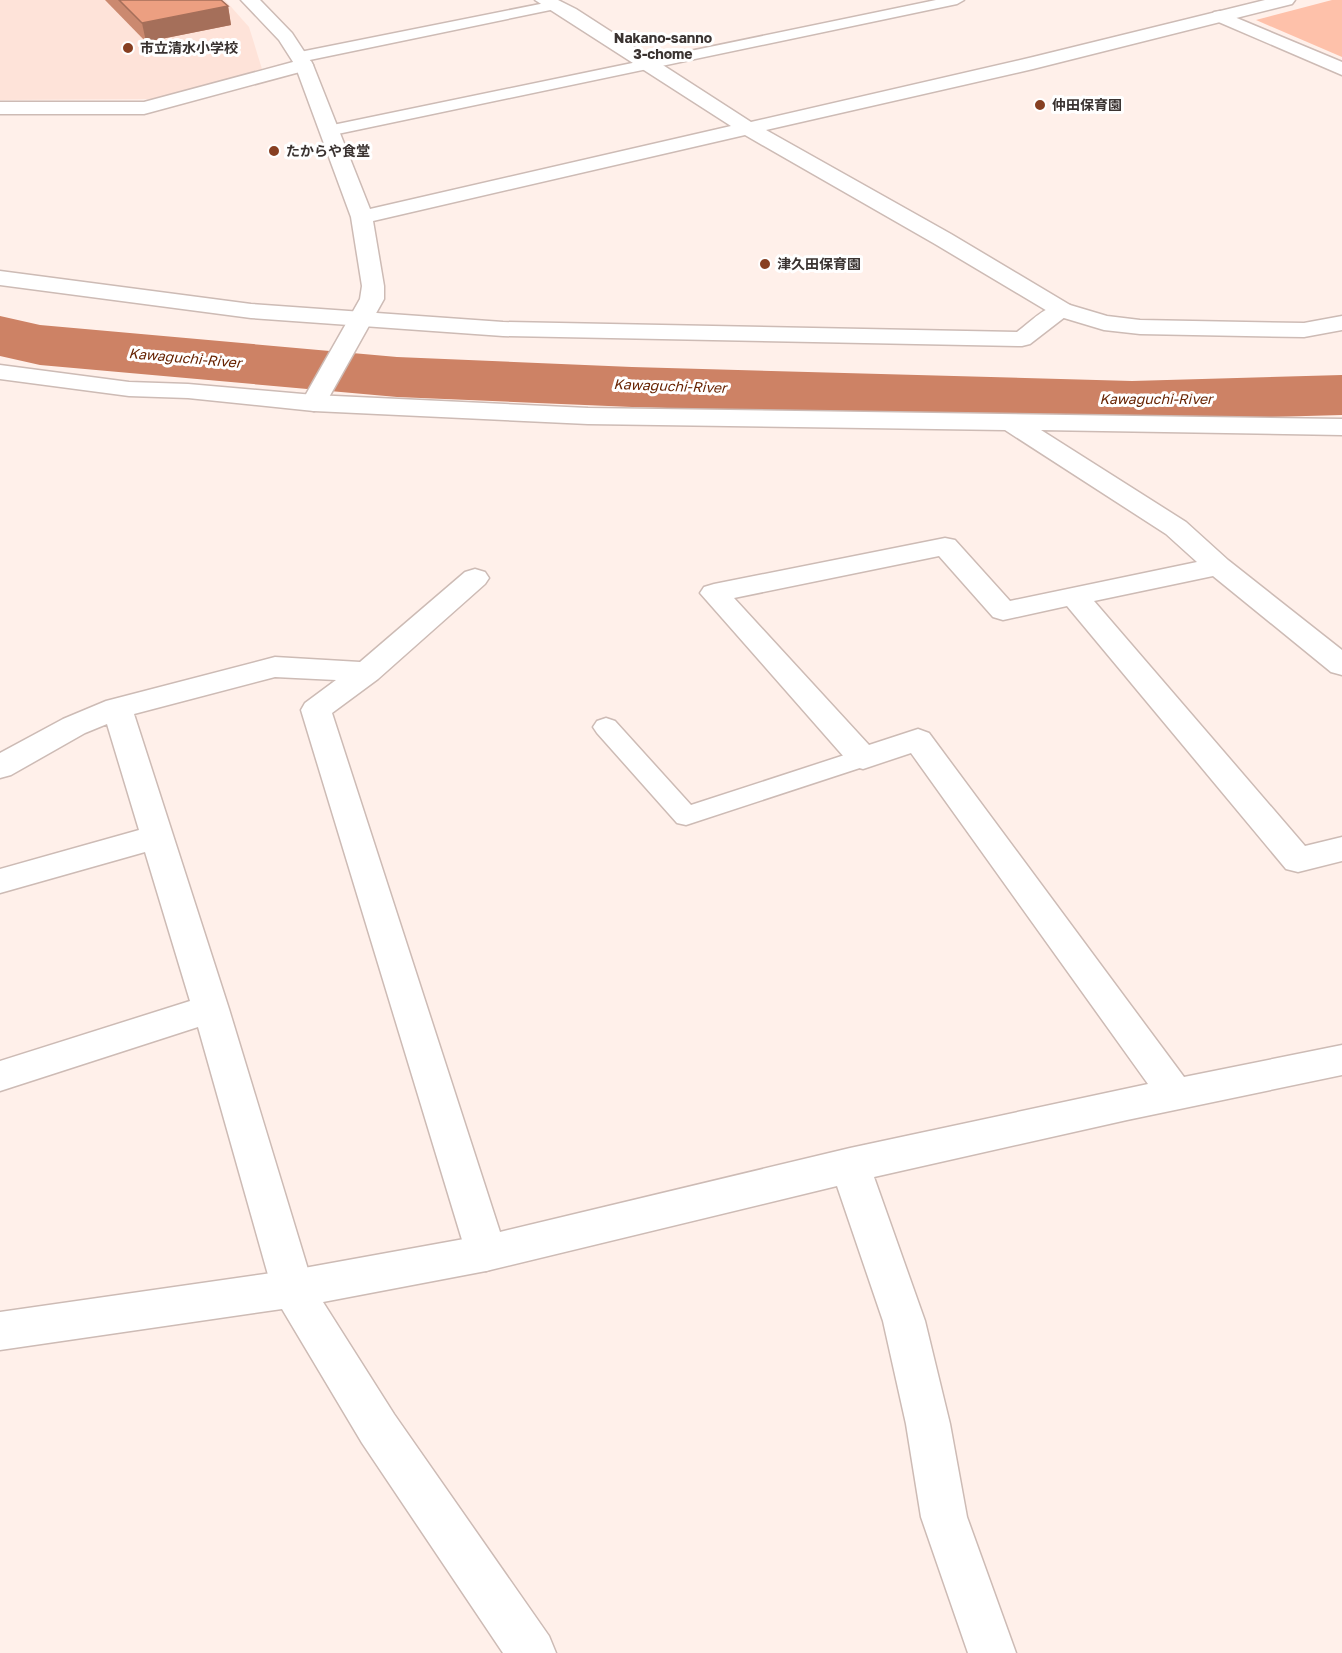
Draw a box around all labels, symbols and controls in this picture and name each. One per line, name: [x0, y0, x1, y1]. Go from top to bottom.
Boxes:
district label: Nakano-sanno 3-chome: [614, 29, 712, 62]
place label: 市立清水小学校: [140, 39, 238, 56]
marker: 市立清水小学校: [121, 41, 135, 55]
place label: 仲田保育園: [1052, 96, 1122, 113]
marker: 仲田保育園: [1033, 98, 1047, 112]
place label: たからや食堂: [286, 142, 370, 159]
marker: たからや食堂: [267, 144, 281, 158]
place label: 津久田保育園: [777, 255, 861, 272]
marker: 津久田保育園: [758, 257, 772, 271]
water label: Kawaguchi-River: [128, 344, 245, 371]
water label: Kawaguchi-River: [613, 375, 729, 396]
water label: Kawaguchi-River: [1099, 390, 1215, 407]

